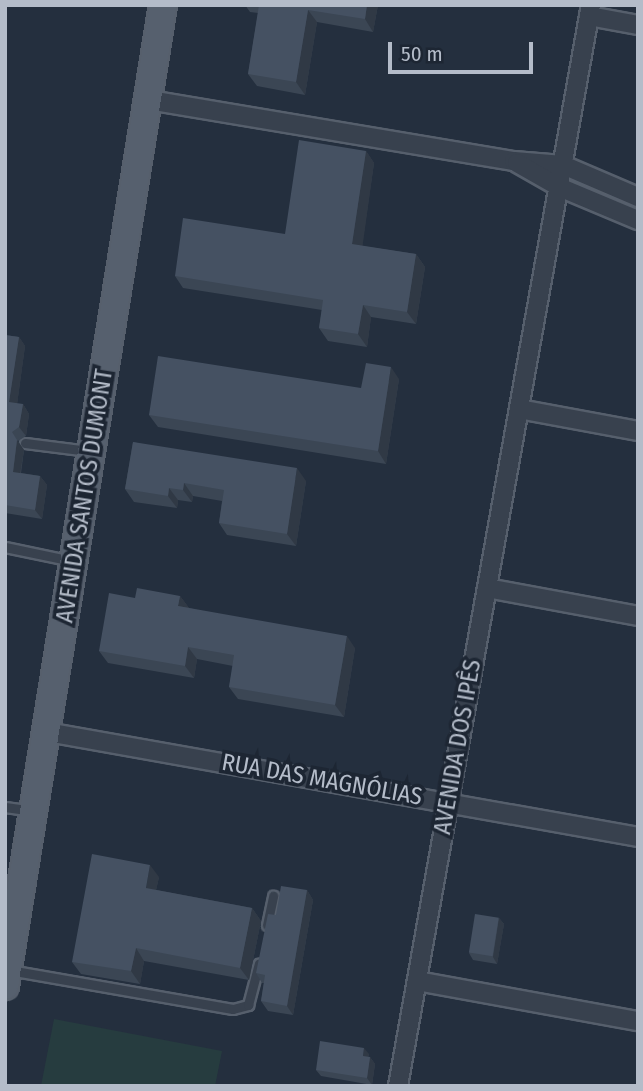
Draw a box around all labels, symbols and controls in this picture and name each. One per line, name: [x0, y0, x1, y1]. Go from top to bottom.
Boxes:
scale bar: [391, 28, 536, 72]
text: 50 m: [401, 41, 443, 67]
street label: AVENIDA SANTOS DUMONT: [51, 367, 119, 625]
street label: AVENIDA DOS IPÊS: [428, 657, 488, 837]
street label: RUA DAS MAGNÓLIAS: [219, 748, 425, 812]

